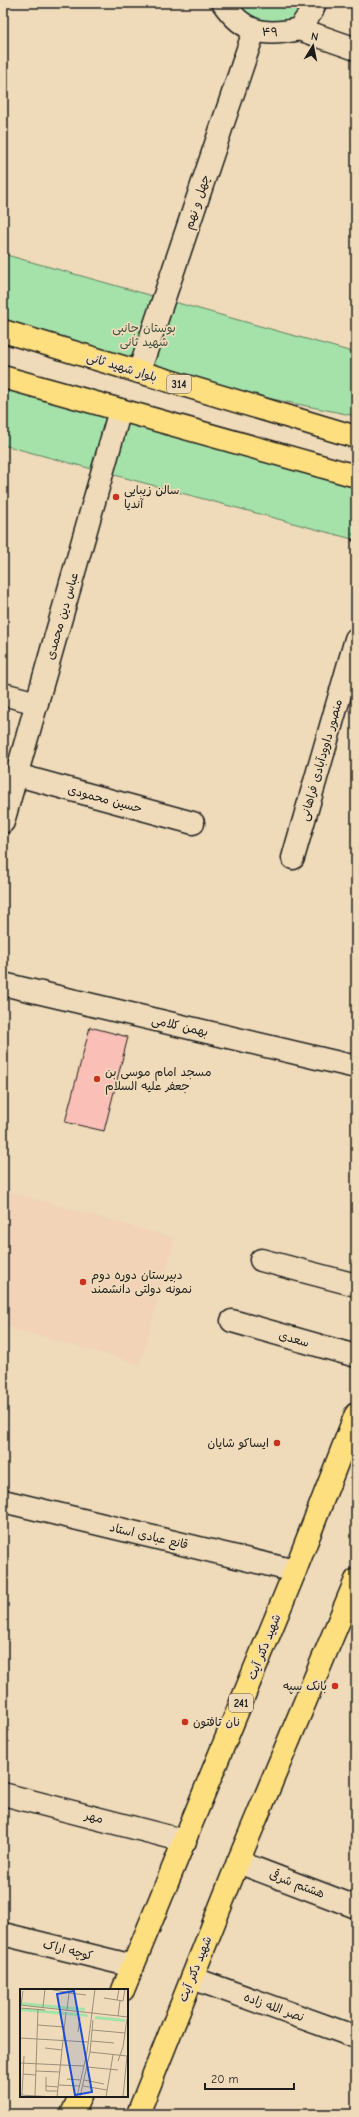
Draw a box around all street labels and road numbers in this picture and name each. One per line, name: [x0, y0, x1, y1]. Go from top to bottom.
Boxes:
street label: ۴۹: [262, 25, 278, 39]
street label: چهل و نهم: [182, 173, 214, 232]
street label: بلوار شهید ثانی: [85, 350, 159, 385]
road number: 314: [167, 375, 191, 393]
street label: عباس دین محمدی: [43, 571, 82, 662]
street label: منصور داوودآبادی فراهانی: [297, 697, 346, 823]
street label: حسین محمودی: [66, 782, 144, 816]
street label: بهمن کلامی: [150, 1013, 210, 1040]
street label: سعدی: [277, 1328, 311, 1350]
street label: قانع عبادی استاد: [108, 1520, 190, 1554]
street label: شهید دکتر آیت: [244, 1612, 284, 1682]
road number: 241: [229, 1694, 253, 1712]
street label: مهر: [82, 1808, 105, 1826]
street label: هشتم شرقی: [267, 1867, 327, 1903]
street label: شهید دکتر آیت: [175, 1934, 215, 2004]
street label: کوچه اراک: [42, 1937, 94, 1963]
street label: نصر الله زاده: [242, 1990, 306, 2024]

